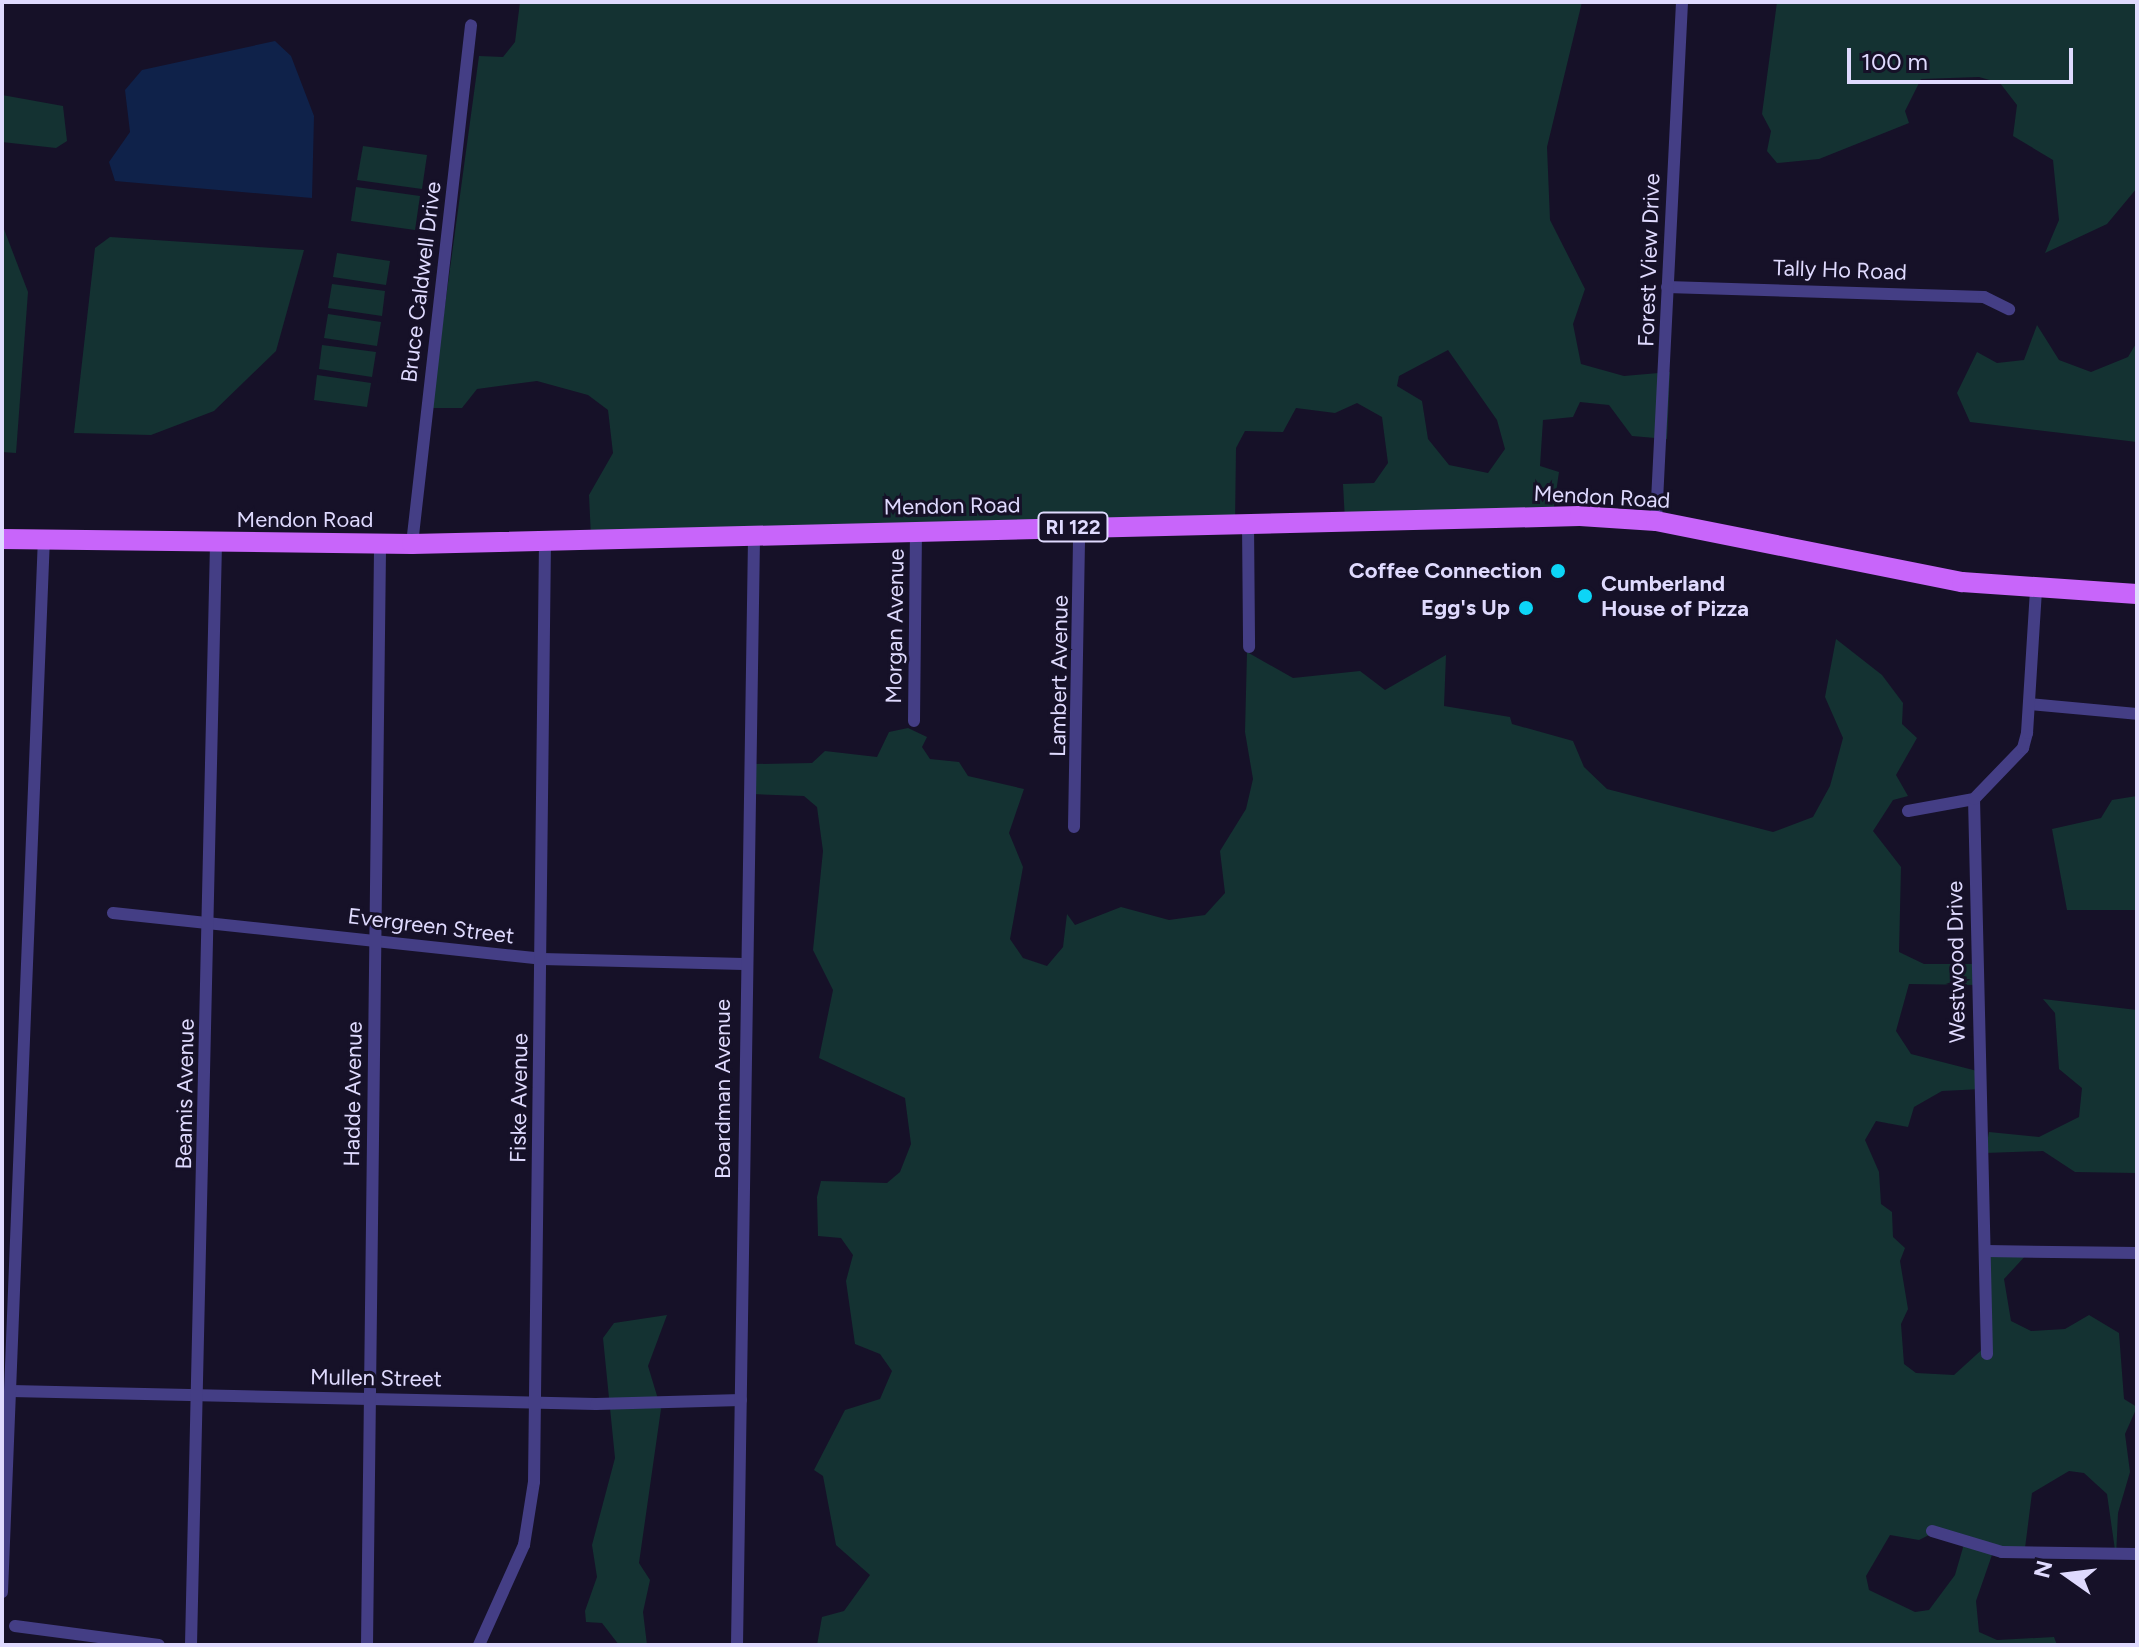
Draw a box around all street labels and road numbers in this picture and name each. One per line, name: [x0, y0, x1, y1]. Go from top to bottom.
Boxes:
street label: Forest View Drive: [1633, 173, 1665, 347]
street label: Bruce Caldwell Drive: [396, 180, 446, 384]
street label: Tally Ho Road: [1773, 254, 1907, 286]
street label: Mendon Road: [1533, 480, 1671, 514]
street label: Mendon Road: [883, 492, 1021, 520]
street label: Mendon Road: [237, 507, 373, 533]
road number: RI 122: [1037, 511, 1109, 543]
street label: Morgan Avenue: [880, 548, 910, 704]
street label: Lambert Avenue: [1044, 595, 1074, 757]
street label: Westwood Drive: [1941, 881, 1971, 1043]
street label: Evergreen Street: [346, 903, 516, 949]
street label: Boardman Avenue: [710, 999, 736, 1179]
street label: Beamis Avenue: [170, 1018, 200, 1170]
street label: Hadde Avenue: [339, 1021, 367, 1167]
street label: Fiske Avenue: [505, 1033, 533, 1163]
street label: Mullen Street: [310, 1364, 442, 1392]

